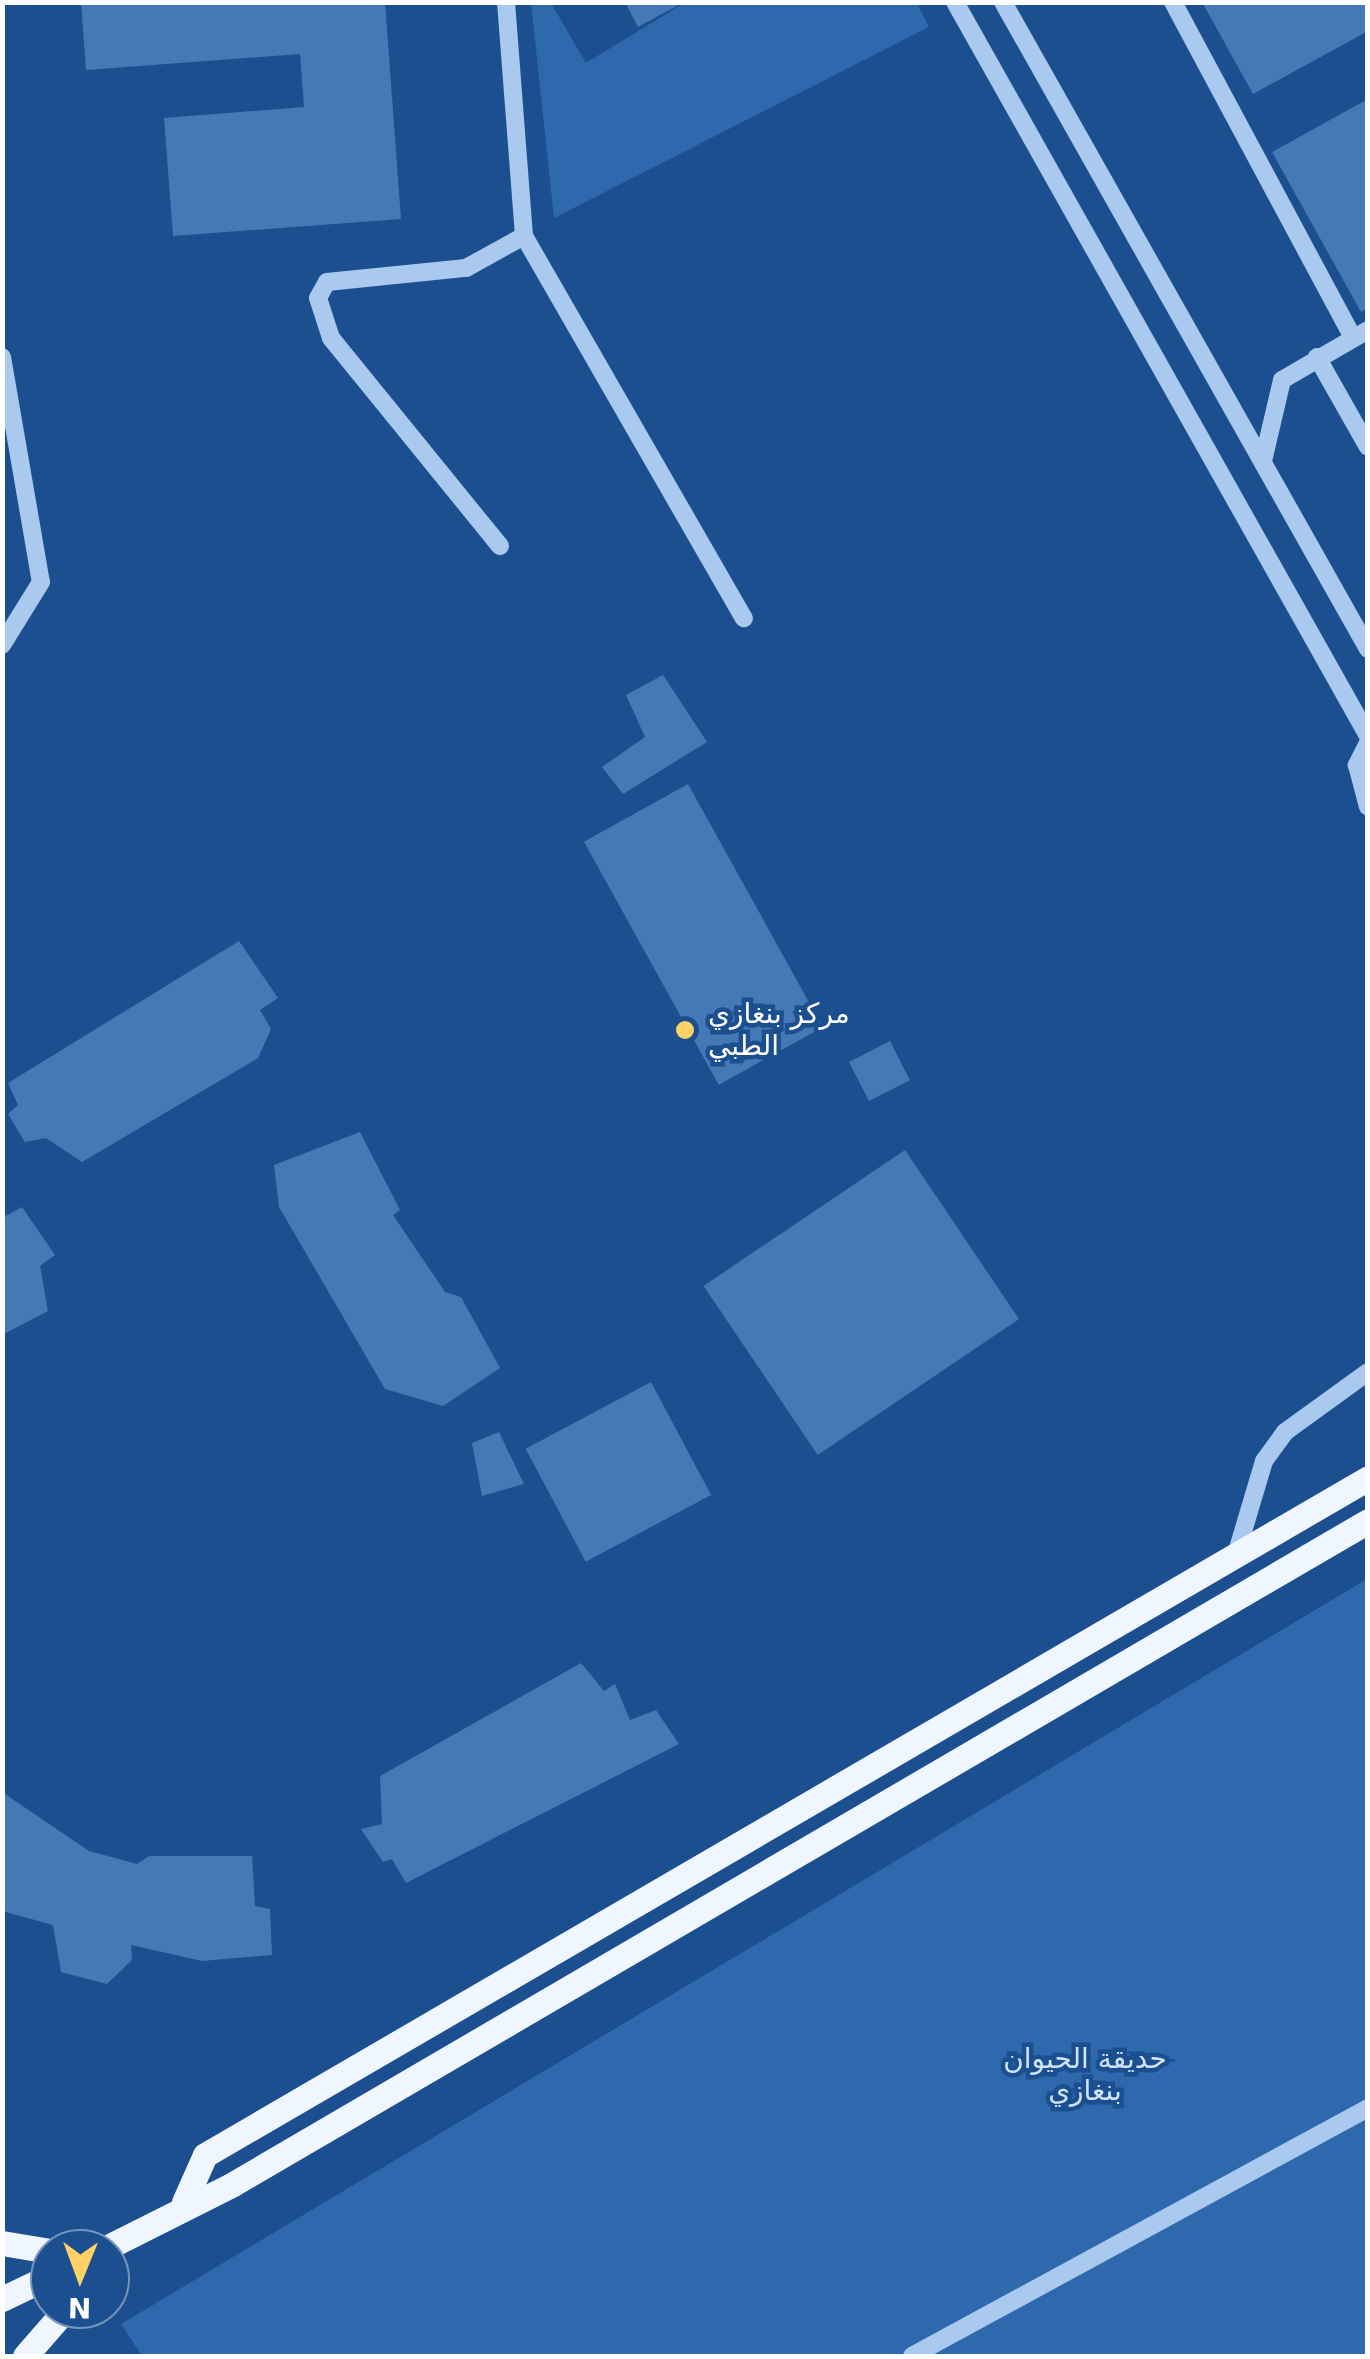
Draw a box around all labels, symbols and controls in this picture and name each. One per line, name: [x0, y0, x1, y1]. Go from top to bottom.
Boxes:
place label: مركز بنغازي الطبي: [708, 997, 850, 1063]
marker: مركز بنغازي الطبي: [672, 1017, 698, 1043]
park label: حديقة الحيوان بنغازي: [1003, 2042, 1167, 2108]
north arrow: [30, 2229, 130, 2329]
text: N: [67, 2291, 92, 2324]

